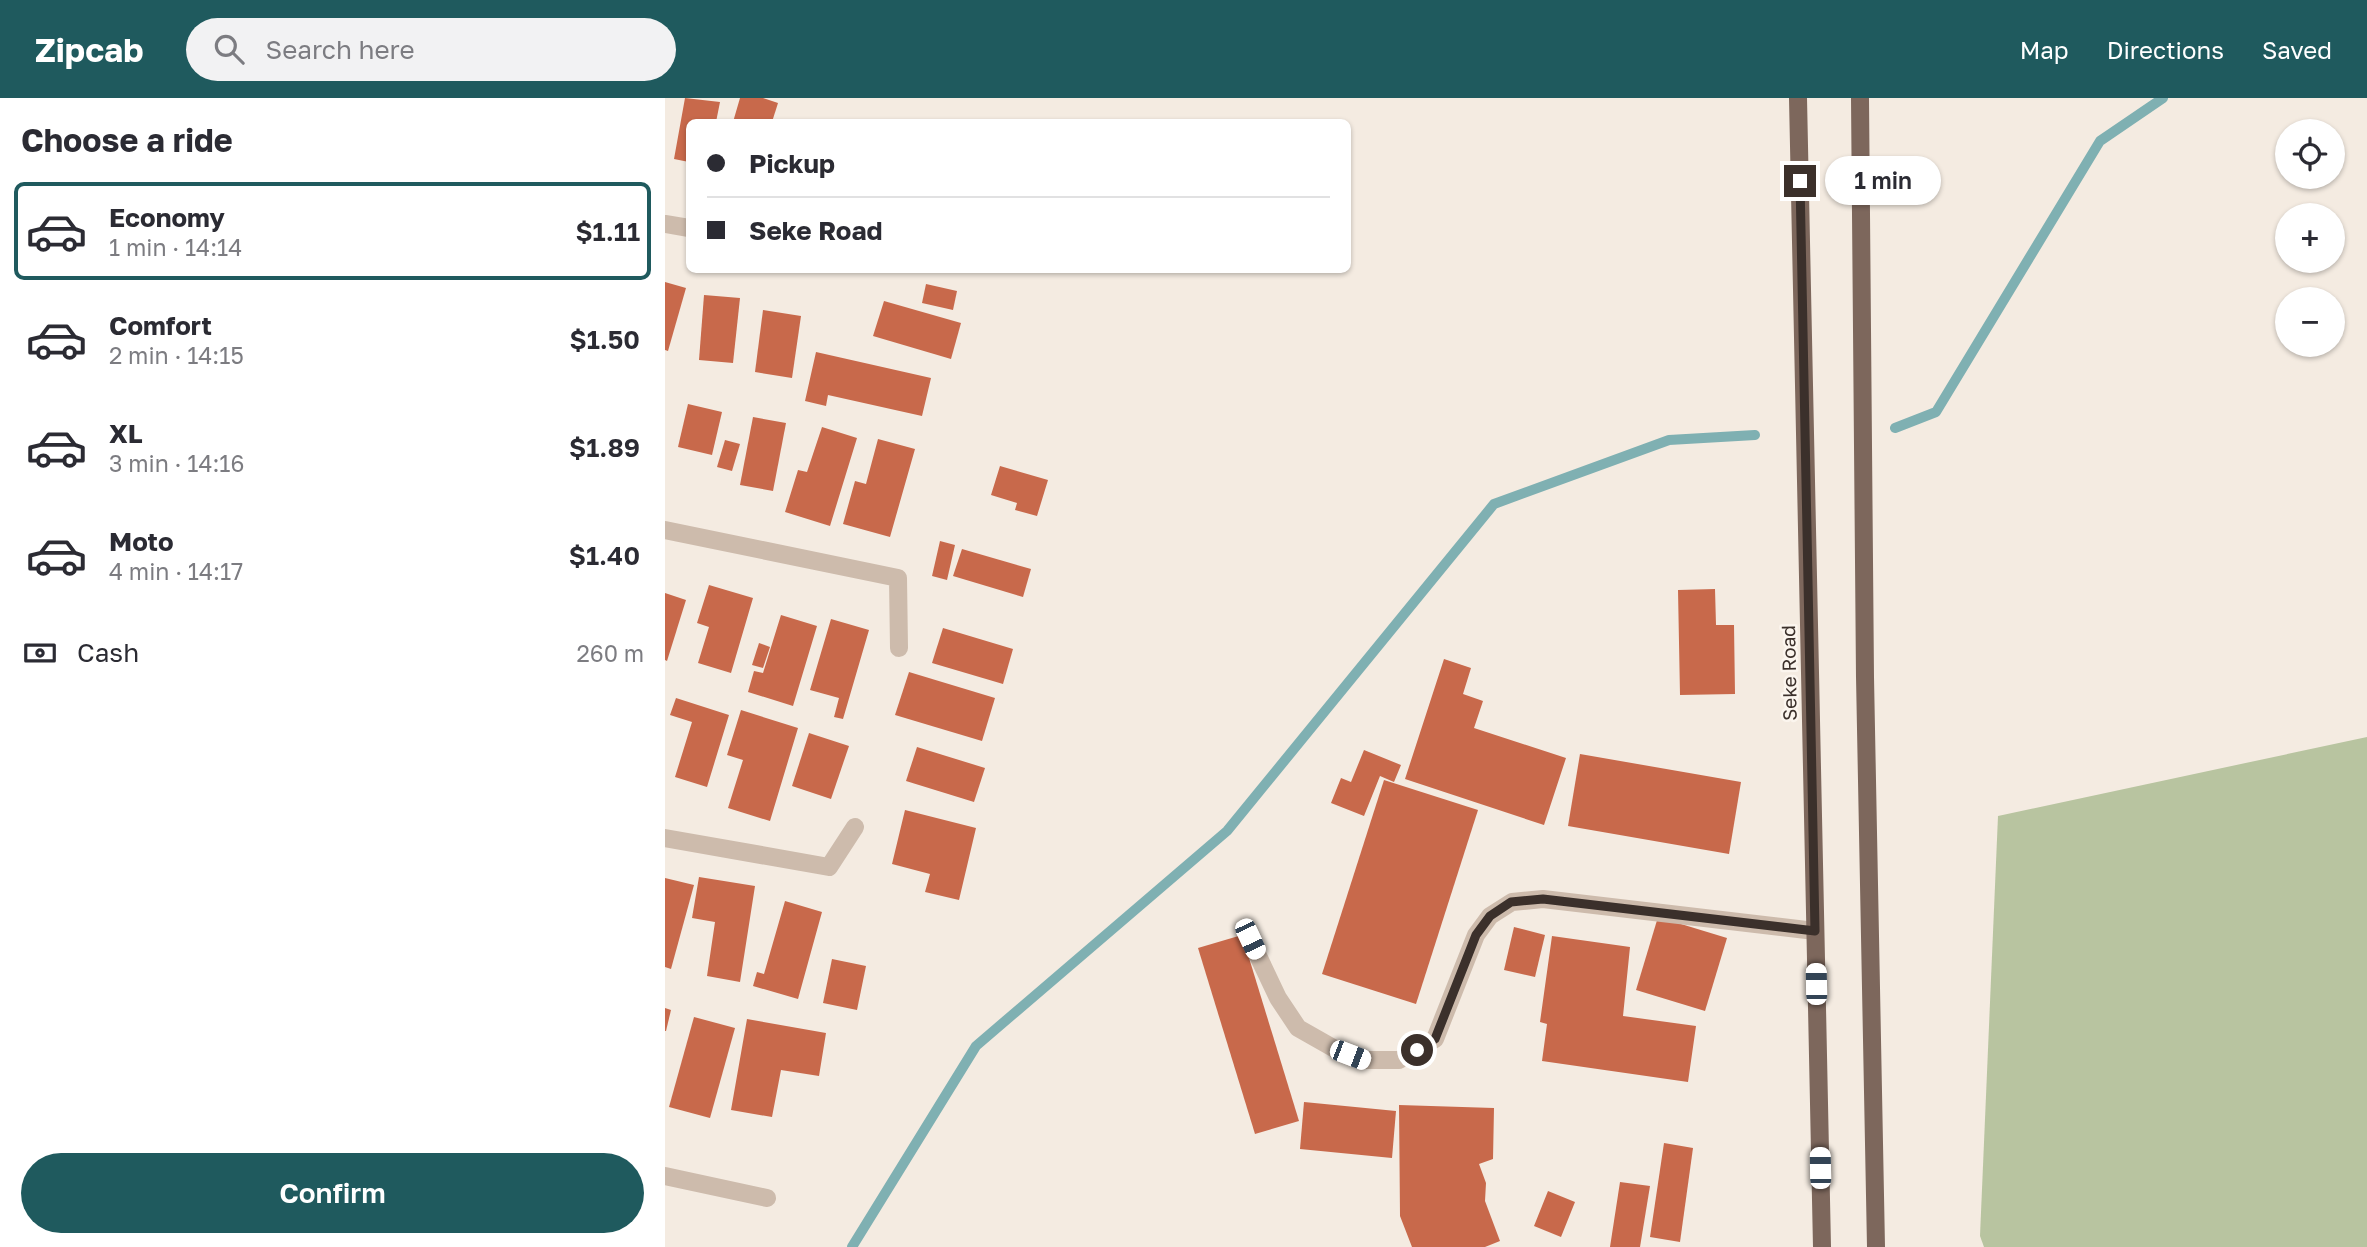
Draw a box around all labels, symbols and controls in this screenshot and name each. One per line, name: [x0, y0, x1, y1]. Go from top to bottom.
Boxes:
search box: [186, 18, 676, 81]
text: Zipcab: [35, 30, 144, 69]
icon: search: [210, 30, 248, 68]
text: Search here: [266, 34, 415, 65]
text: Map: [2020, 35, 2069, 64]
text: Directions: [2107, 35, 2224, 64]
text: Saved: [2262, 35, 2332, 64]
map controls: [2275, 119, 2345, 357]
button: locate: [2275, 119, 2345, 189]
text: Choose a ride: [21, 121, 233, 159]
text: Pickup: [749, 148, 835, 179]
callout: 1 min: [1825, 156, 1940, 206]
route end: [1784, 165, 1816, 197]
text: 1 min: [1854, 166, 1912, 194]
icon: car: [25, 200, 88, 263]
text: Economy: [109, 202, 225, 233]
button: +: [2275, 203, 2345, 273]
text: Seke Road: [749, 215, 883, 246]
text: $1.11: [575, 216, 640, 247]
text: 1 min · 14:14: [109, 233, 242, 261]
button: −: [2275, 287, 2345, 357]
icon: car: [25, 308, 88, 371]
text: Comfort: [109, 310, 212, 341]
text: $1.50: [570, 324, 640, 355]
text: 2 min · 14:15: [109, 341, 244, 369]
icon: car: [25, 416, 88, 479]
text: XL: [109, 418, 143, 449]
text: $1.89: [569, 432, 640, 463]
text: 3 min · 14:16: [109, 449, 244, 477]
icon: car: [25, 524, 88, 587]
text: Moto: [109, 526, 174, 557]
text: $1.40: [569, 540, 640, 571]
text: 4 min · 14:17: [109, 557, 243, 585]
street label: Seke Road: [1776, 625, 1801, 721]
icon: cash: [21, 634, 59, 672]
text: Cash: [77, 637, 139, 668]
text: 260 m: [576, 639, 644, 667]
car: [1232, 916, 1269, 962]
car: [1806, 963, 1827, 1005]
route start: [1401, 1034, 1433, 1066]
car: [1327, 1038, 1374, 1072]
car: [1810, 1147, 1831, 1189]
button: Confirm: [21, 1153, 644, 1233]

